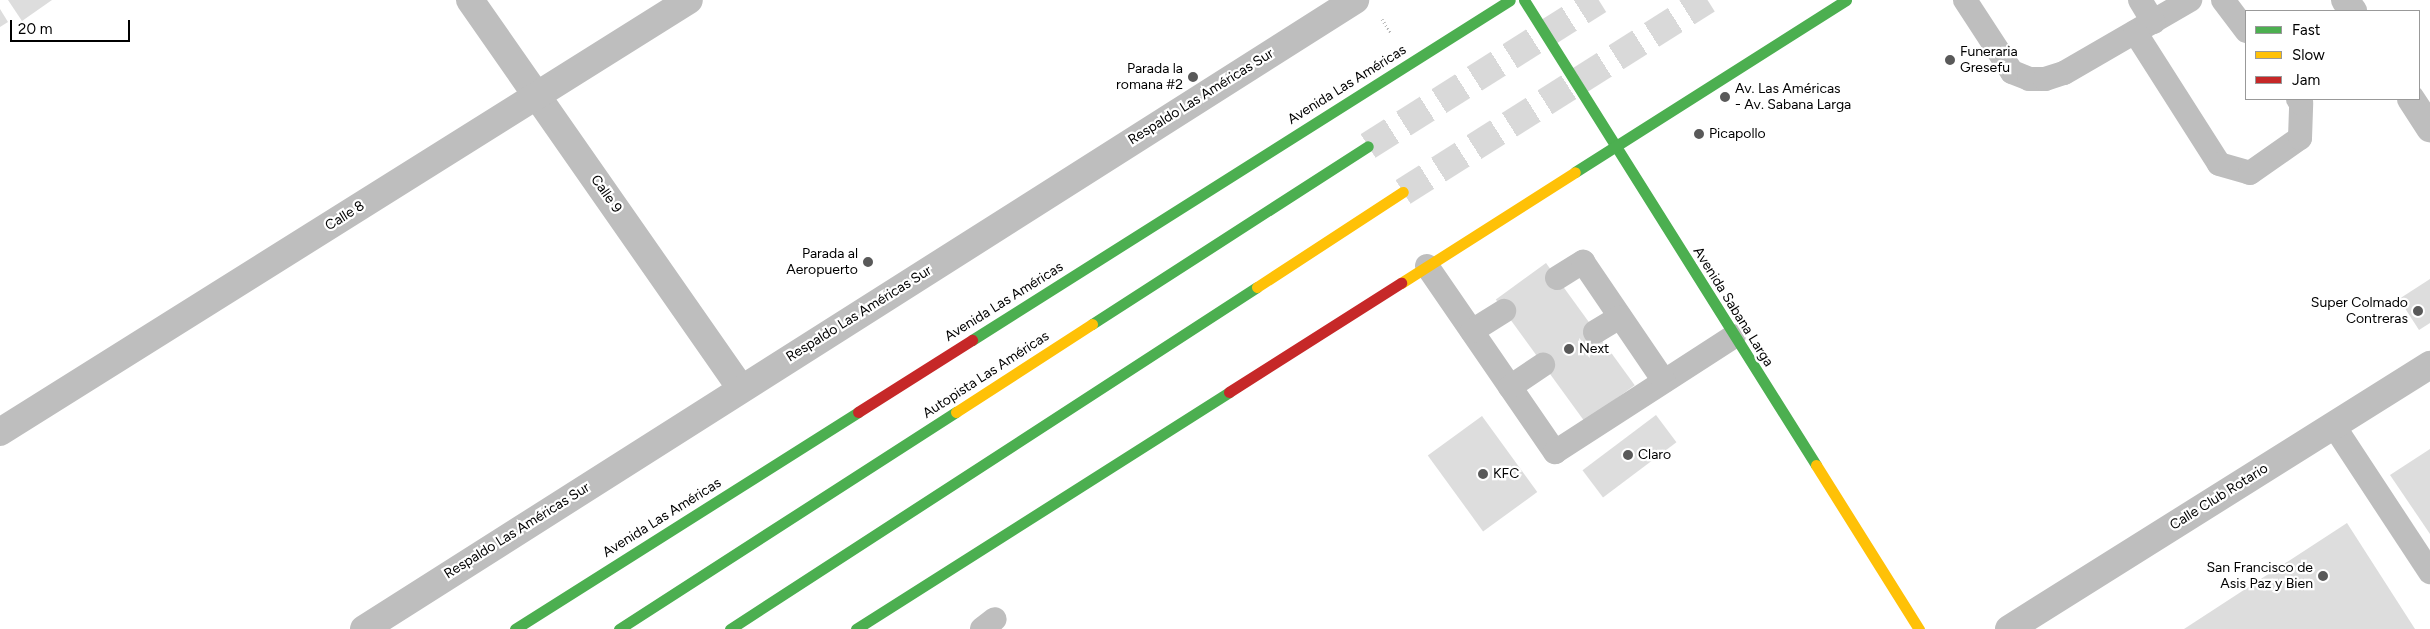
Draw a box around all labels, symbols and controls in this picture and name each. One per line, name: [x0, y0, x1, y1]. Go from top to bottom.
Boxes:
scale bar: [12, 10, 132, 42]
legend: [2245, 10, 2420, 100]
text: 20 m: [18, 20, 52, 38]
text: Fast: [2292, 21, 2320, 39]
street label: Avenida Las Américas: [1285, 42, 1409, 128]
place label: Funeraria Gresefu: [1960, 44, 2018, 76]
street label: Respaldo Las Américas Sur: [1125, 45, 1277, 149]
text: Slow: [2292, 46, 2325, 64]
marker: Funeraria Gresefu: [1944, 54, 1956, 66]
place label: Parada la romana #2: [1116, 61, 1183, 94]
marker: Parada la romana #2: [1187, 71, 1199, 83]
text: Jam: [2292, 71, 2320, 89]
place label: Av. Las Américas - Av. Sabana Larga: [1735, 81, 1851, 114]
marker: Av. Las Américas - Av. Sabana Larga: [1719, 91, 1731, 103]
place label: Picapollo: [1709, 126, 1766, 142]
marker: Picapollo: [1693, 128, 1705, 140]
street label: Calle 9: [587, 172, 625, 216]
street label: Calle 8: [322, 197, 368, 235]
street label: Avenida Sabana Larga: [1689, 244, 1777, 370]
place label: Parada al Aeropuerto: [786, 246, 858, 278]
marker: Parada al Aeropuerto: [862, 256, 874, 268]
street label: Avenida Las Américas: [942, 259, 1066, 345]
street label: Respaldo Las Américas Sur: [783, 262, 935, 366]
place label: Super Colmado Contreras: [2311, 295, 2408, 328]
marker: Super Colmado Contreras: [2412, 305, 2424, 317]
street label: Autopista Las Américas: [920, 328, 1052, 422]
place label: Next: [1579, 341, 1609, 357]
marker: Next: [1563, 343, 1575, 355]
place label: Claro: [1638, 447, 1671, 463]
marker: Claro: [1622, 449, 1634, 461]
street label: Calle Club Rotario: [2167, 460, 2271, 534]
place label: KFC: [1493, 466, 1519, 482]
marker: KFC: [1477, 468, 1489, 480]
street label: Avenida Las Américas: [600, 475, 724, 561]
street label: Respaldo Las Américas Sur: [441, 479, 593, 583]
place label: San Francisco de Asis Paz y Bien: [2207, 560, 2313, 592]
marker: San Francisco de Asis Paz y Bien: [2317, 570, 2329, 582]

